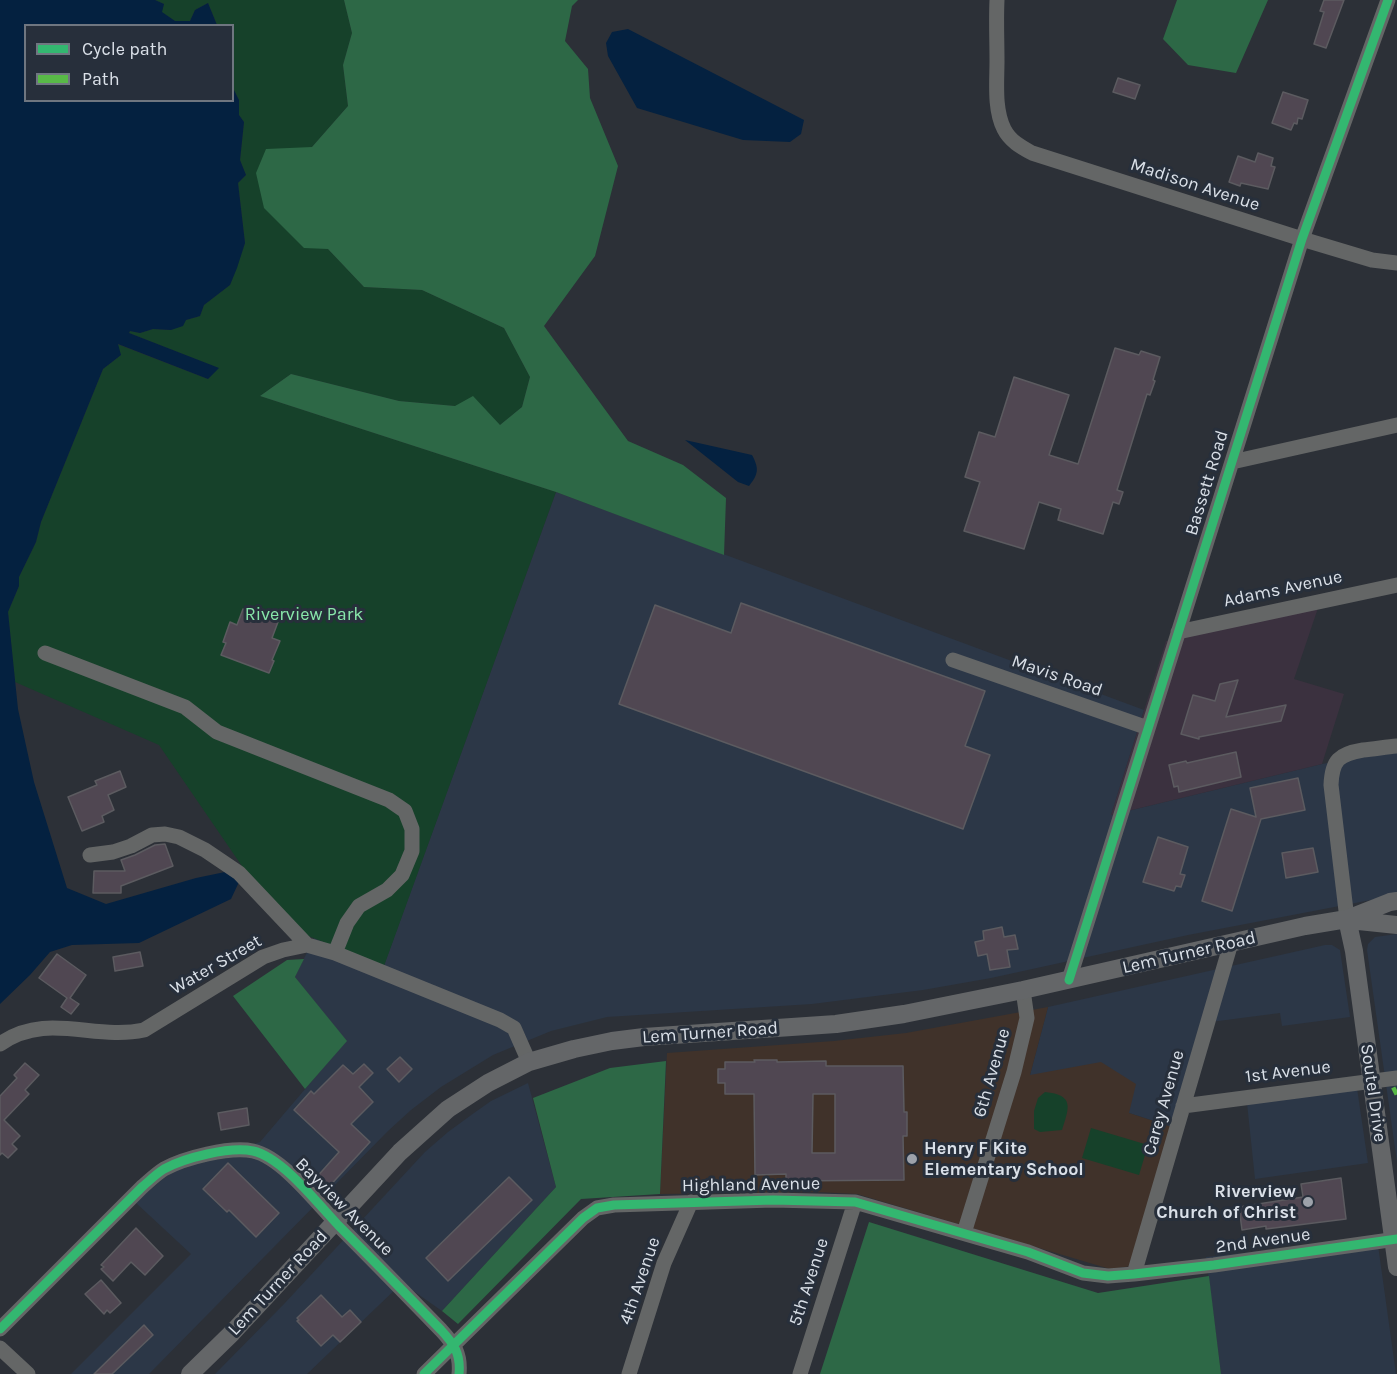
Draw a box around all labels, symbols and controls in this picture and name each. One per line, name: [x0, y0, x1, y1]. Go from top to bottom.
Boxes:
legend: [24, 24, 234, 102]
text: Cycle path: [82, 38, 167, 60]
text: Path: [82, 68, 120, 90]
street label: Madison Avenue: [1128, 154, 1262, 216]
street label: Bassett Road: [1181, 428, 1233, 538]
street label: Adams Avenue: [1222, 566, 1344, 612]
park label: Riverview Park: [245, 604, 363, 626]
street label: Mavis Road: [1009, 650, 1105, 702]
street label: Lem Turner Road: [1120, 927, 1258, 979]
street label: Water Street: [167, 930, 265, 1000]
street label: Lem Turner Road: [641, 1017, 779, 1049]
street label: 6th Avenue: [969, 1026, 1015, 1120]
street label: Soutel Drive: [1355, 1042, 1391, 1144]
street label: Carey Avenue: [1139, 1048, 1189, 1158]
street label: 1st Avenue: [1244, 1056, 1332, 1088]
place label: Henry F Kite Elementary School: [924, 1138, 1084, 1180]
marker: Henry F Kite Elementary School: [905, 1152, 919, 1166]
street label: Bayview Avenue: [291, 1154, 397, 1260]
street label: Highland Avenue: [682, 1173, 820, 1197]
place label: Riverview Church of Christ: [1156, 1181, 1296, 1224]
marker: Riverview Church of Christ: [1301, 1195, 1315, 1209]
street label: 2nd Avenue: [1214, 1224, 1312, 1258]
street label: Lem Turner Road: [224, 1226, 332, 1340]
street label: 4th Avenue: [615, 1234, 665, 1328]
street label: 5th Avenue: [785, 1235, 833, 1329]

